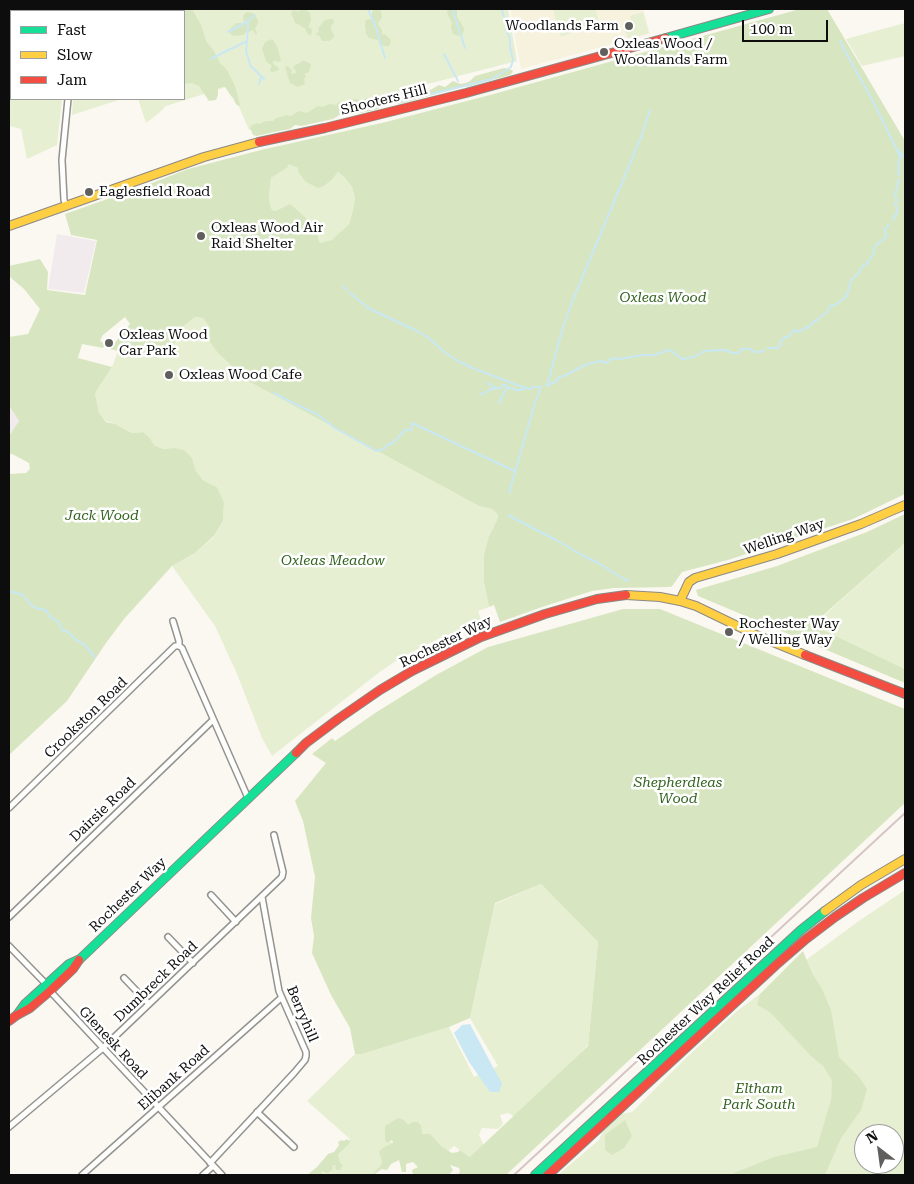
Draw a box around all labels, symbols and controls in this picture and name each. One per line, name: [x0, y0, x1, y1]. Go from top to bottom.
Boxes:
legend: [10, 10, 185, 100]
scale bar: [744, 10, 830, 42]
place label: Woodlands Farm: [505, 18, 619, 34]
marker: Woodlands Farm: [623, 20, 635, 32]
text: 100 m: [750, 20, 793, 38]
text: Fast: [57, 21, 86, 39]
place label: Oxleas Wood / Woodlands Farm: [614, 36, 728, 68]
text: Slow: [57, 46, 92, 64]
marker: Oxleas Wood / Woodlands Farm: [598, 46, 610, 58]
text: Jam: [57, 71, 87, 89]
street label: Shooters Hill: [339, 81, 429, 119]
place label: Eaglesfield Road: [99, 184, 210, 200]
marker: Eaglesfield Road: [83, 186, 95, 198]
place label: Oxleas Wood Air Raid Shelter: [211, 220, 323, 252]
marker: Oxleas Wood Air Raid Shelter: [195, 230, 207, 242]
park label: Oxleas Wood: [620, 290, 706, 306]
place label: Oxleas Wood Car Park: [119, 327, 208, 360]
marker: Oxleas Wood Car Park: [103, 337, 115, 349]
place label: Oxleas Wood Cafe: [179, 367, 302, 383]
marker: Oxleas Wood Cafe: [163, 369, 175, 381]
park label: Jack Wood: [65, 508, 139, 524]
street label: Welling Way: [742, 515, 826, 559]
park label: Oxleas Meadow: [281, 553, 385, 569]
street label: Rochester Way: [397, 612, 495, 672]
place label: Rochester Way / Welling Way: [739, 616, 840, 648]
marker: Rochester Way / Welling Way: [723, 626, 735, 638]
street label: Crookston Road: [41, 674, 131, 762]
street label: Dairsie Road: [66, 774, 140, 846]
park label: Shepherdleas Wood: [634, 775, 722, 808]
street label: Rochester Way: [86, 854, 170, 936]
street label: Rochester Way Relief Road: [634, 933, 778, 1069]
street label: Dumbreck Road: [111, 938, 201, 1026]
street label: Berryhill: [283, 983, 321, 1045]
street label: Glenesk Road: [75, 1003, 151, 1083]
street label: Elibank Road: [135, 1042, 213, 1114]
park label: Eltham Park South: [723, 1081, 795, 1114]
north arrow: [854, 1124, 904, 1174]
text: N: [863, 1127, 881, 1146]

